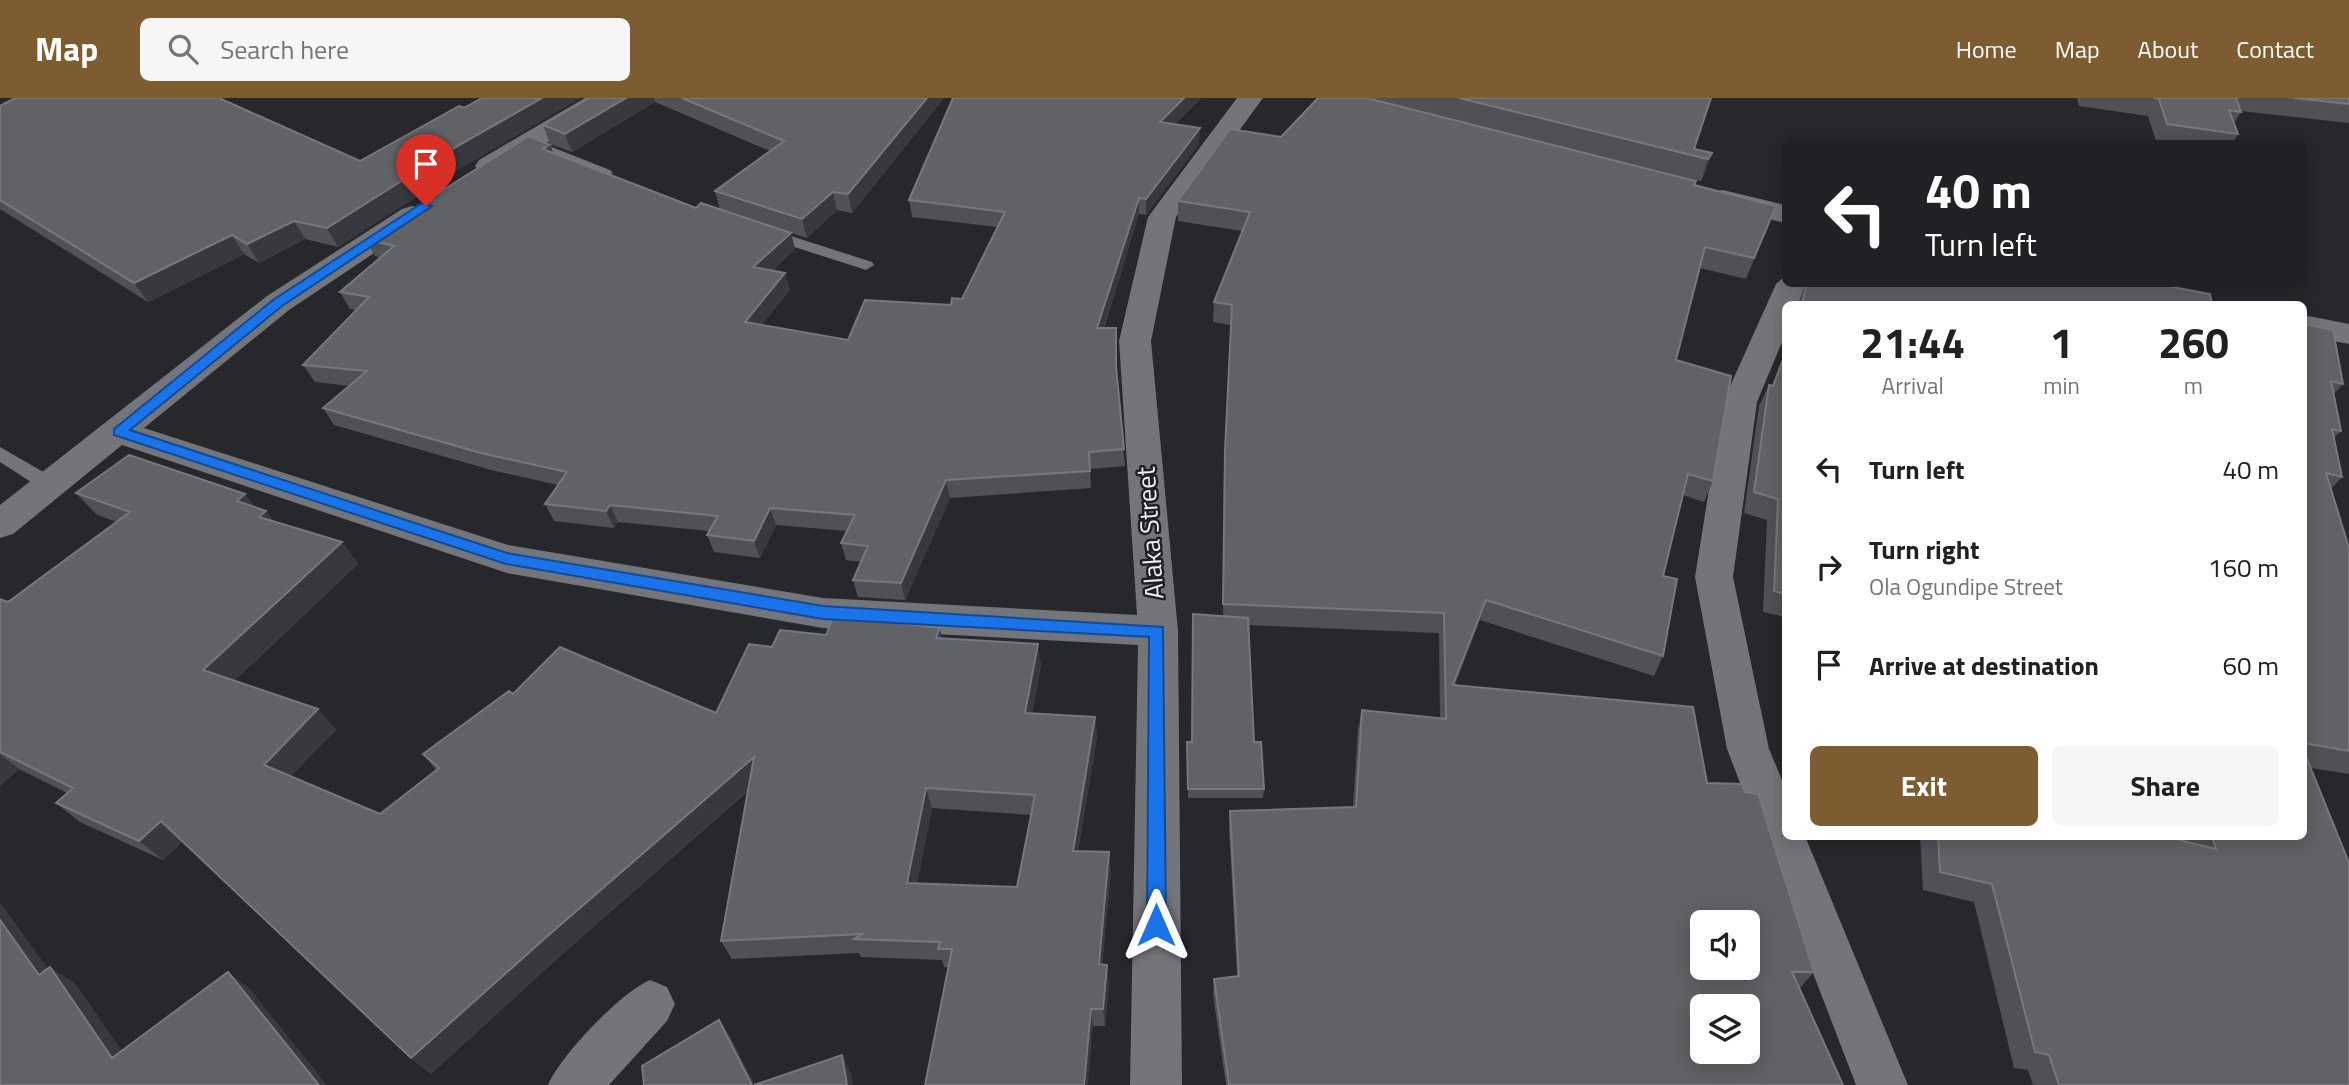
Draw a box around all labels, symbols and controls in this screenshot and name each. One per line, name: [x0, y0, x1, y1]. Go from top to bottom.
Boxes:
search box: [140, 18, 630, 81]
text: Map: [35, 24, 98, 74]
icon: search: [164, 30, 202, 68]
text: Search here: [220, 30, 349, 69]
text: Home: [1956, 31, 2017, 67]
text: Map: [2055, 31, 2100, 67]
text: About: [2138, 31, 2198, 67]
text: Contact: [2236, 31, 2314, 67]
pin: [396, 134, 456, 206]
icon: arrive: [407, 145, 445, 183]
text: 40 m: [1925, 152, 2032, 227]
icon: left: [1810, 168, 1901, 259]
text: Turn left: [1925, 220, 2037, 268]
text: 21:44: [1860, 310, 1965, 374]
text: 1: [2050, 310, 2073, 374]
text: 260: [2158, 310, 2229, 374]
text: Arrival: [1881, 368, 1944, 403]
text: min: [2043, 368, 2080, 403]
text: m: [2184, 368, 2203, 403]
icon: left: [1810, 450, 1848, 488]
text: Turn left: [1869, 450, 1964, 489]
text: 40 m: [2222, 450, 2279, 489]
street label: Alaka Street: [1125, 465, 1174, 601]
text: Turn right: [1869, 530, 1980, 569]
icon: right: [1810, 548, 1848, 586]
text: 160 m: [2208, 548, 2279, 587]
text: Ola Ogundipe Street: [1869, 569, 2063, 604]
icon: arrive: [1810, 646, 1848, 684]
text: Arrive at destination: [1869, 646, 2099, 685]
text: 60 m: [2222, 646, 2279, 685]
button: Exit: [1810, 746, 2038, 826]
button: Share: [2052, 746, 2279, 826]
position arrow: [1119, 888, 1193, 962]
map controls: [1690, 910, 1760, 1064]
button: sound: [1690, 910, 1760, 980]
button: layers: [1690, 994, 1760, 1064]

